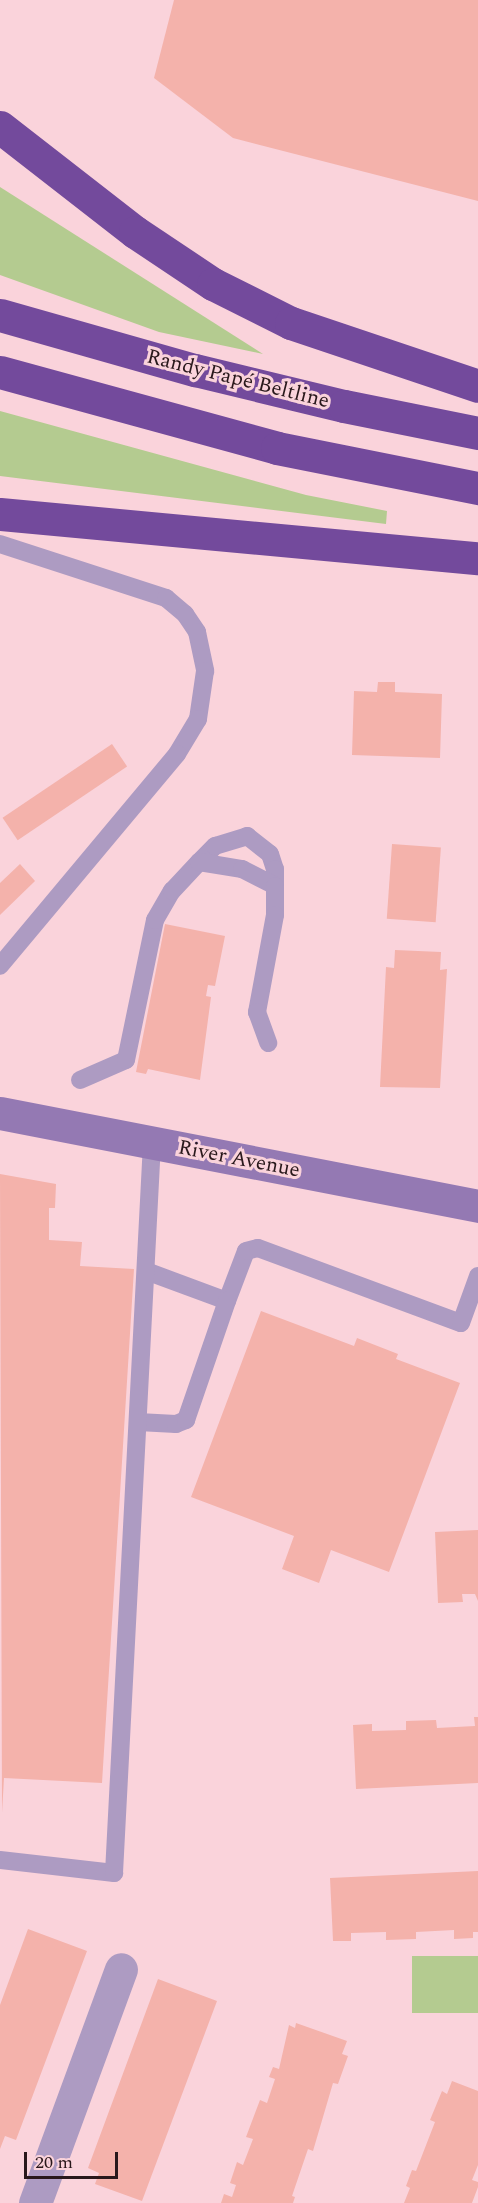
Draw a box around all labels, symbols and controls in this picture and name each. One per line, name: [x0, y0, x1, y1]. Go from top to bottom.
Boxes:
street label: Randy Papé Beltline: [144, 344, 332, 414]
street label: River Avenue: [176, 1135, 302, 1183]
scale bar: [27, 2140, 122, 2178]
text: 20 m: [35, 2149, 73, 2176]

